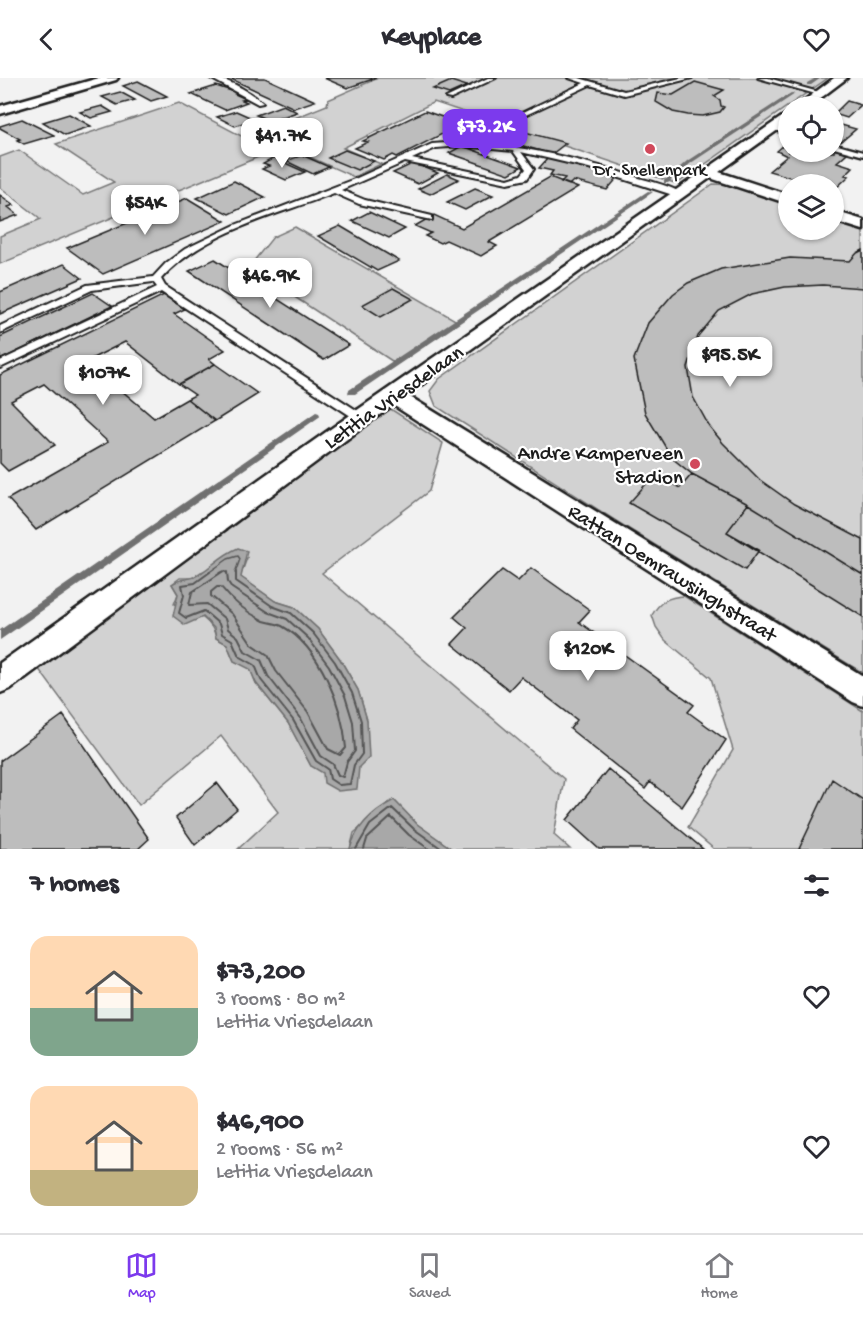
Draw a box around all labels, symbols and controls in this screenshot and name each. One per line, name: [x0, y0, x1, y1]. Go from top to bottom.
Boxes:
icon: back: [30, 23, 63, 56]
text: Keyplace: [382, 23, 481, 55]
icon: heart: [800, 23, 833, 56]
map controls: [778, 96, 844, 240]
button: locate: [778, 96, 844, 162]
pin: $73.2K: [436, 109, 534, 160]
text: $73.2K: [457, 117, 513, 140]
pin: $41.7K: [233, 118, 331, 169]
text: $41.7K: [255, 126, 309, 149]
marker: Dr. Snellenpark: [643, 142, 657, 156]
place label: Dr. Snellenpark: [592, 161, 709, 182]
button: layers: [778, 174, 844, 240]
pin: $54K: [109, 185, 181, 236]
text: $54K: [125, 193, 165, 216]
pin: $46.9K: [221, 258, 319, 309]
text: $46.9K: [242, 266, 298, 289]
pin: $95.5K: [681, 337, 779, 388]
street label: Letitia Vriesdelaan: [320, 341, 470, 456]
text: $95.5K: [701, 345, 759, 368]
pin: $107K: [61, 355, 145, 406]
text: $107K: [78, 363, 128, 386]
place label: Andre Kamperveen Stadion: [517, 443, 683, 492]
marker: Andre Kamperveen Stadion: [688, 457, 702, 471]
street label: Rattan Oemrawsinghstraat: [562, 500, 782, 651]
pin: $120K: [546, 631, 630, 682]
text: $120K: [563, 639, 613, 662]
icon: filters: [800, 869, 833, 902]
text: 7 homes: [30, 870, 119, 901]
text: $73,200: [216, 958, 305, 989]
icon: home: [78, 960, 150, 1032]
icon: heart: [800, 980, 833, 1013]
text: 3 rooms · 80 m²: [216, 989, 345, 1012]
text: Letitia Vriesdelaan: [216, 1012, 373, 1035]
text: $46,900: [216, 1108, 304, 1139]
icon: home: [78, 1110, 150, 1182]
icon: heart: [800, 1130, 833, 1163]
text: 2 rooms · 56 m²: [216, 1139, 343, 1162]
text: Letitia Vriesdelaan: [216, 1162, 373, 1185]
tab: Map: [125, 1249, 158, 1304]
tab: Saved: [409, 1249, 450, 1304]
tab: Home: [701, 1249, 738, 1304]

